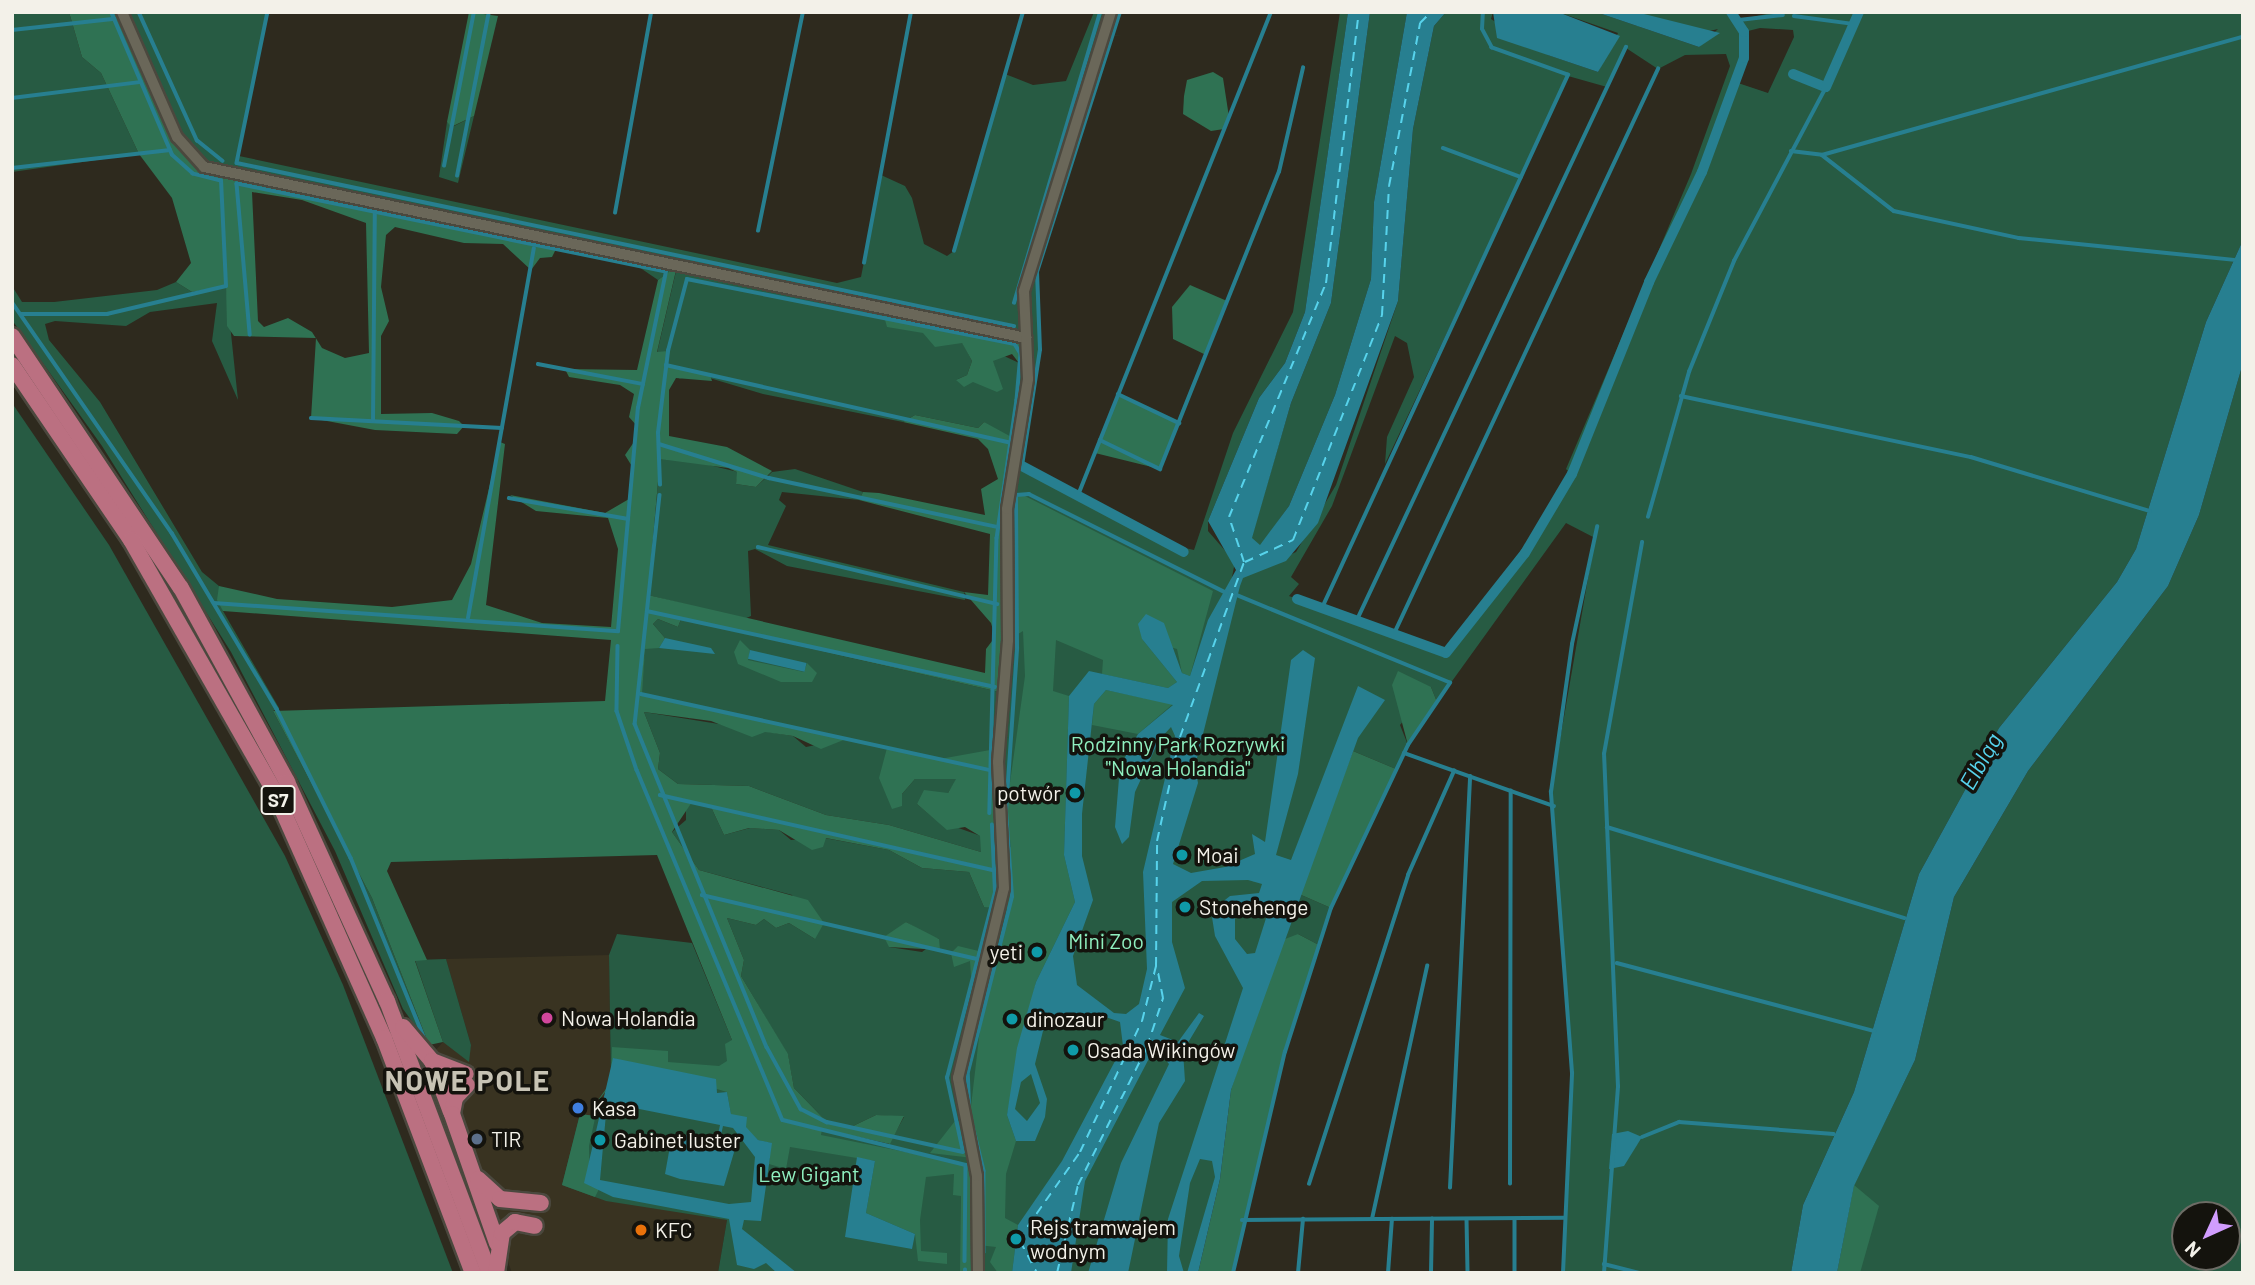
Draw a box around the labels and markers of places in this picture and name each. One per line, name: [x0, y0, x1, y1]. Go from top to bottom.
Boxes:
place label: potwór: [997, 780, 1061, 806]
marker: potwór: [1067, 785, 1083, 801]
place label: Moai: [1196, 842, 1239, 868]
marker: Moai: [1174, 847, 1190, 863]
place label: Stonehenge: [1199, 894, 1309, 920]
marker: Stonehenge: [1177, 899, 1193, 915]
place label: yeti: [990, 939, 1023, 965]
marker: yeti: [1029, 944, 1045, 960]
place label: Nowa Holandia: [561, 1005, 696, 1031]
place label: dinozaur: [1026, 1006, 1104, 1032]
marker: Nowa Holandia: [539, 1010, 555, 1026]
marker: dinozaur: [1004, 1011, 1020, 1027]
place label: Osada Wikingów: [1087, 1037, 1235, 1063]
marker: Osada Wikingów: [1065, 1042, 1081, 1058]
place label: Kasa: [592, 1095, 636, 1121]
marker: Kasa: [570, 1100, 586, 1116]
place label: TIR: [491, 1126, 521, 1152]
place label: Gabinet luster: [614, 1127, 741, 1153]
marker: TIR: [469, 1131, 485, 1147]
marker: Gabinet luster: [592, 1132, 608, 1148]
place label: Rejs tramwajem wodnym: [1030, 1214, 1176, 1264]
place label: KFC: [655, 1217, 692, 1243]
marker: KFC: [633, 1222, 649, 1238]
marker: Rejs tramwajem wodnym: [1008, 1231, 1024, 1247]

